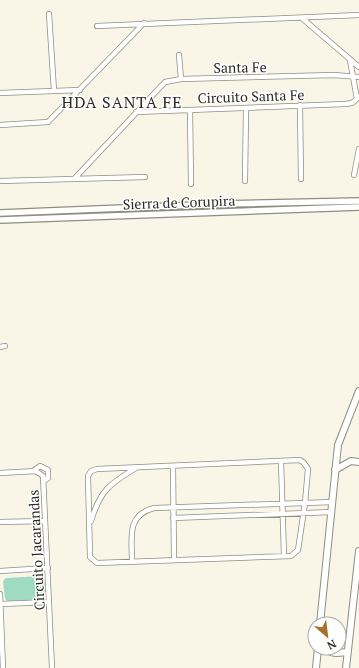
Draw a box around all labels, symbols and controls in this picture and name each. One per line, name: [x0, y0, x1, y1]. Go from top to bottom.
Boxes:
street label: Santa Fe: [213, 57, 267, 77]
street label: Circuito Santa Fe: [197, 85, 305, 107]
district label: HDA SANTA FE: [62, 91, 182, 113]
street label: Sierra de Corupira: [122, 191, 236, 213]
street label: Circuito Jacarandas: [23, 489, 49, 611]
north arrow: [307, 616, 347, 656]
text: N: [324, 637, 339, 653]

